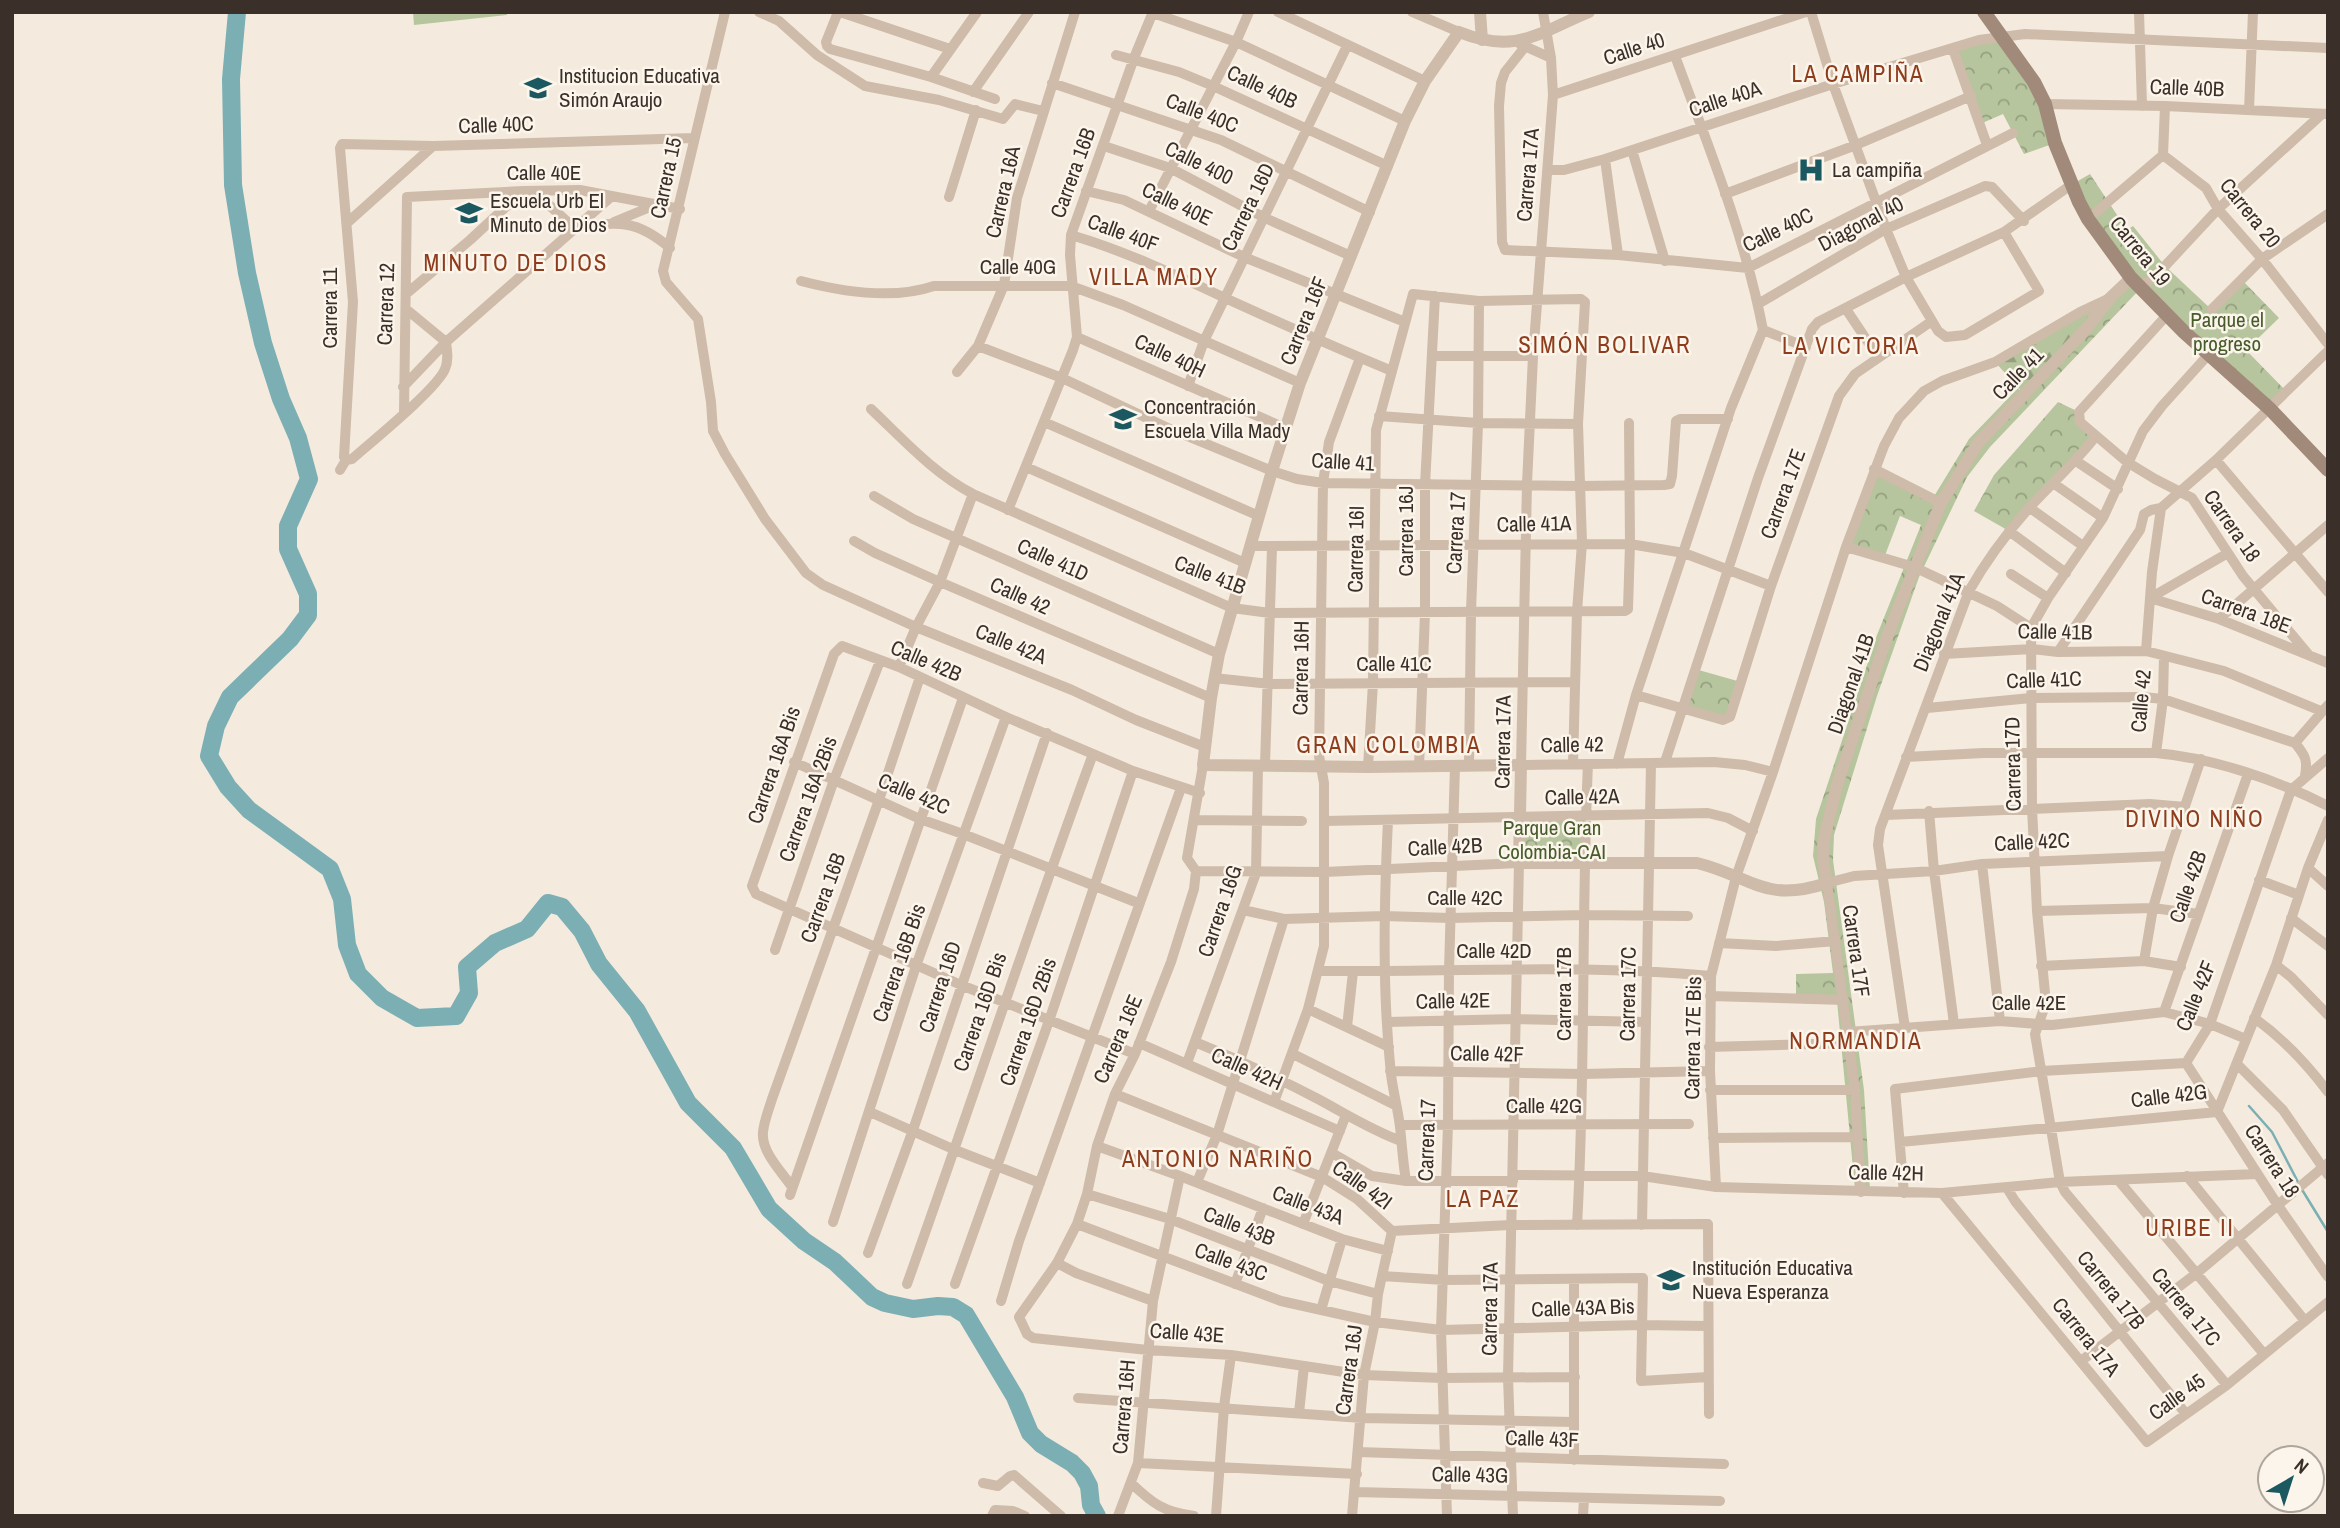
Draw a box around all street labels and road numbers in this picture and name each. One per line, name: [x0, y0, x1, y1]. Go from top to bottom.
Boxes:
street label: Calle 40: [1599, 25, 1668, 72]
street label: Calle 40B: [1222, 58, 1302, 115]
street label: Calle 40B: [2149, 72, 2225, 103]
street label: Calle 40A: [1685, 73, 1765, 124]
street label: Calle 40C: [1162, 85, 1243, 140]
street label: Calle 40C: [458, 109, 534, 140]
street label: Carrera 16B: [1043, 124, 1102, 222]
street label: Carrera 17A: [1509, 126, 1546, 223]
street label: Calle 400: [1160, 134, 1238, 192]
street label: Carrera 15: [643, 135, 688, 221]
street label: Carrera 16A: [978, 142, 1027, 241]
street label: Calle 40E: [507, 158, 581, 187]
street label: Carrera 16D: [1214, 158, 1281, 256]
street label: Carrera 20: [2213, 172, 2288, 254]
street label: Calle 40E: [1137, 175, 1217, 232]
street label: Diagonal 40: [1813, 189, 1909, 258]
street label: Calle 40C: [1737, 200, 1818, 259]
street label: Calle 40F: [1084, 206, 1163, 259]
street label: Carrera 19: [2103, 210, 2178, 292]
street label: Calle 40G: [980, 252, 1056, 281]
street label: Carrera 12: [370, 262, 401, 346]
street label: Carrera 11: [315, 267, 344, 349]
street label: Carrera 16F: [1273, 272, 1334, 369]
street label: Calle 40H: [1130, 326, 1211, 385]
street label: Calle 41: [1985, 341, 2050, 406]
street label: Calle 41: [1311, 445, 1376, 478]
street label: Carrera 17E: [1753, 445, 1812, 543]
street label: Carrera 18: [2197, 484, 2268, 568]
street label: Carrera 16J: [1391, 486, 1420, 576]
street label: Carrera 17: [1439, 491, 1472, 575]
street label: Carrera 16I: [1340, 505, 1371, 593]
street label: Calle 41A: [1496, 508, 1572, 539]
street label: Calle 41D: [1013, 531, 1094, 588]
street label: Calle 41B: [1170, 548, 1250, 601]
street label: Diagonal 41A: [1906, 568, 1972, 676]
street label: Calle 42: [985, 569, 1055, 622]
street label: Carrera 18E: [2197, 581, 2295, 640]
street label: Calle 42A: [971, 616, 1052, 671]
street label: Calle 41B: [2017, 616, 2093, 647]
street label: Carrera 16H: [1285, 620, 1316, 716]
street label: Diagonal 41B: [1820, 630, 1881, 738]
street label: Calle 42B: [886, 633, 966, 688]
street label: Calle 41C: [1356, 649, 1432, 678]
street label: Calle 41C: [2006, 664, 2082, 695]
street label: Calle 42: [2123, 668, 2158, 734]
street label: Carrera 17A: [1487, 694, 1518, 789]
street label: Carrera 16A Bis: [740, 702, 807, 827]
street label: Carrera 17D: [1997, 716, 2028, 812]
street label: Calle 42: [1540, 729, 1604, 760]
street label: Carrera 16A 2Bis: [771, 732, 844, 866]
street label: Calle 42C: [874, 765, 955, 822]
street label: Calle 42A: [1544, 781, 1620, 812]
street label: Calle 42C: [1993, 825, 2070, 858]
street label: Calle 42B: [1407, 830, 1483, 863]
street label: Calle 42B: [2162, 847, 2213, 927]
street label: Carrera 16B: [793, 849, 852, 947]
street label: Carrera 16G: [1190, 861, 1249, 961]
street label: Calle 42C: [1427, 883, 1503, 912]
street label: Carrera 16B Bis: [865, 900, 932, 1026]
street label: Carrera 17F: [1836, 903, 1877, 999]
street label: Calle 42D: [1456, 936, 1532, 965]
street label: Carrera 16D: [911, 937, 968, 1036]
street label: Carrera 17C: [1612, 946, 1643, 1042]
street label: Carrera 17B: [1549, 947, 1578, 1041]
street label: Carrera 16D Bis: [946, 948, 1013, 1075]
street label: Carrera 16D 2Bis: [992, 954, 1063, 1090]
street label: Calle 42F: [2168, 956, 2223, 1035]
street label: Carrera 17E Bis: [1677, 976, 1708, 1100]
street label: Calle 42E: [1415, 985, 1491, 1016]
street label: Calle 42E: [1992, 988, 2066, 1017]
street label: Carrera 16E: [1086, 990, 1149, 1088]
street label: Calle 42F: [1450, 1038, 1524, 1069]
street label: Calle 42H: [1207, 1040, 1288, 1097]
street label: Calle 42G: [2129, 1076, 2209, 1115]
street label: Calle 42G: [1506, 1091, 1582, 1120]
street label: Carrera 17: [1411, 1098, 1442, 1182]
street label: Carrera 18: [2238, 1118, 2307, 1203]
street label: Calle 42I: [1326, 1153, 1398, 1216]
street label: Calle 42H: [1848, 1157, 1924, 1188]
street label: Calle 43A: [1268, 1178, 1349, 1232]
street label: Calle 43B: [1199, 1199, 1279, 1252]
street label: Calle 43C: [1191, 1235, 1272, 1288]
street label: Carrera 17B: [2071, 1244, 2152, 1335]
street label: Carrera 17A: [1474, 1261, 1505, 1356]
street label: Carrera 17C: [2145, 1261, 2228, 1352]
street label: Calle 43A Bis: [1531, 1291, 1635, 1324]
street label: Carrera 17A: [2046, 1291, 2127, 1383]
street label: Calle 43E: [1149, 1315, 1225, 1350]
street label: Carrera 16J: [1328, 1323, 1369, 1417]
street label: Carrera 16H: [1105, 1359, 1142, 1455]
street label: Calle 45: [2143, 1366, 2211, 1427]
street label: Calle 43F: [1505, 1423, 1579, 1454]
street label: Calle 43G: [1431, 1459, 1509, 1490]

